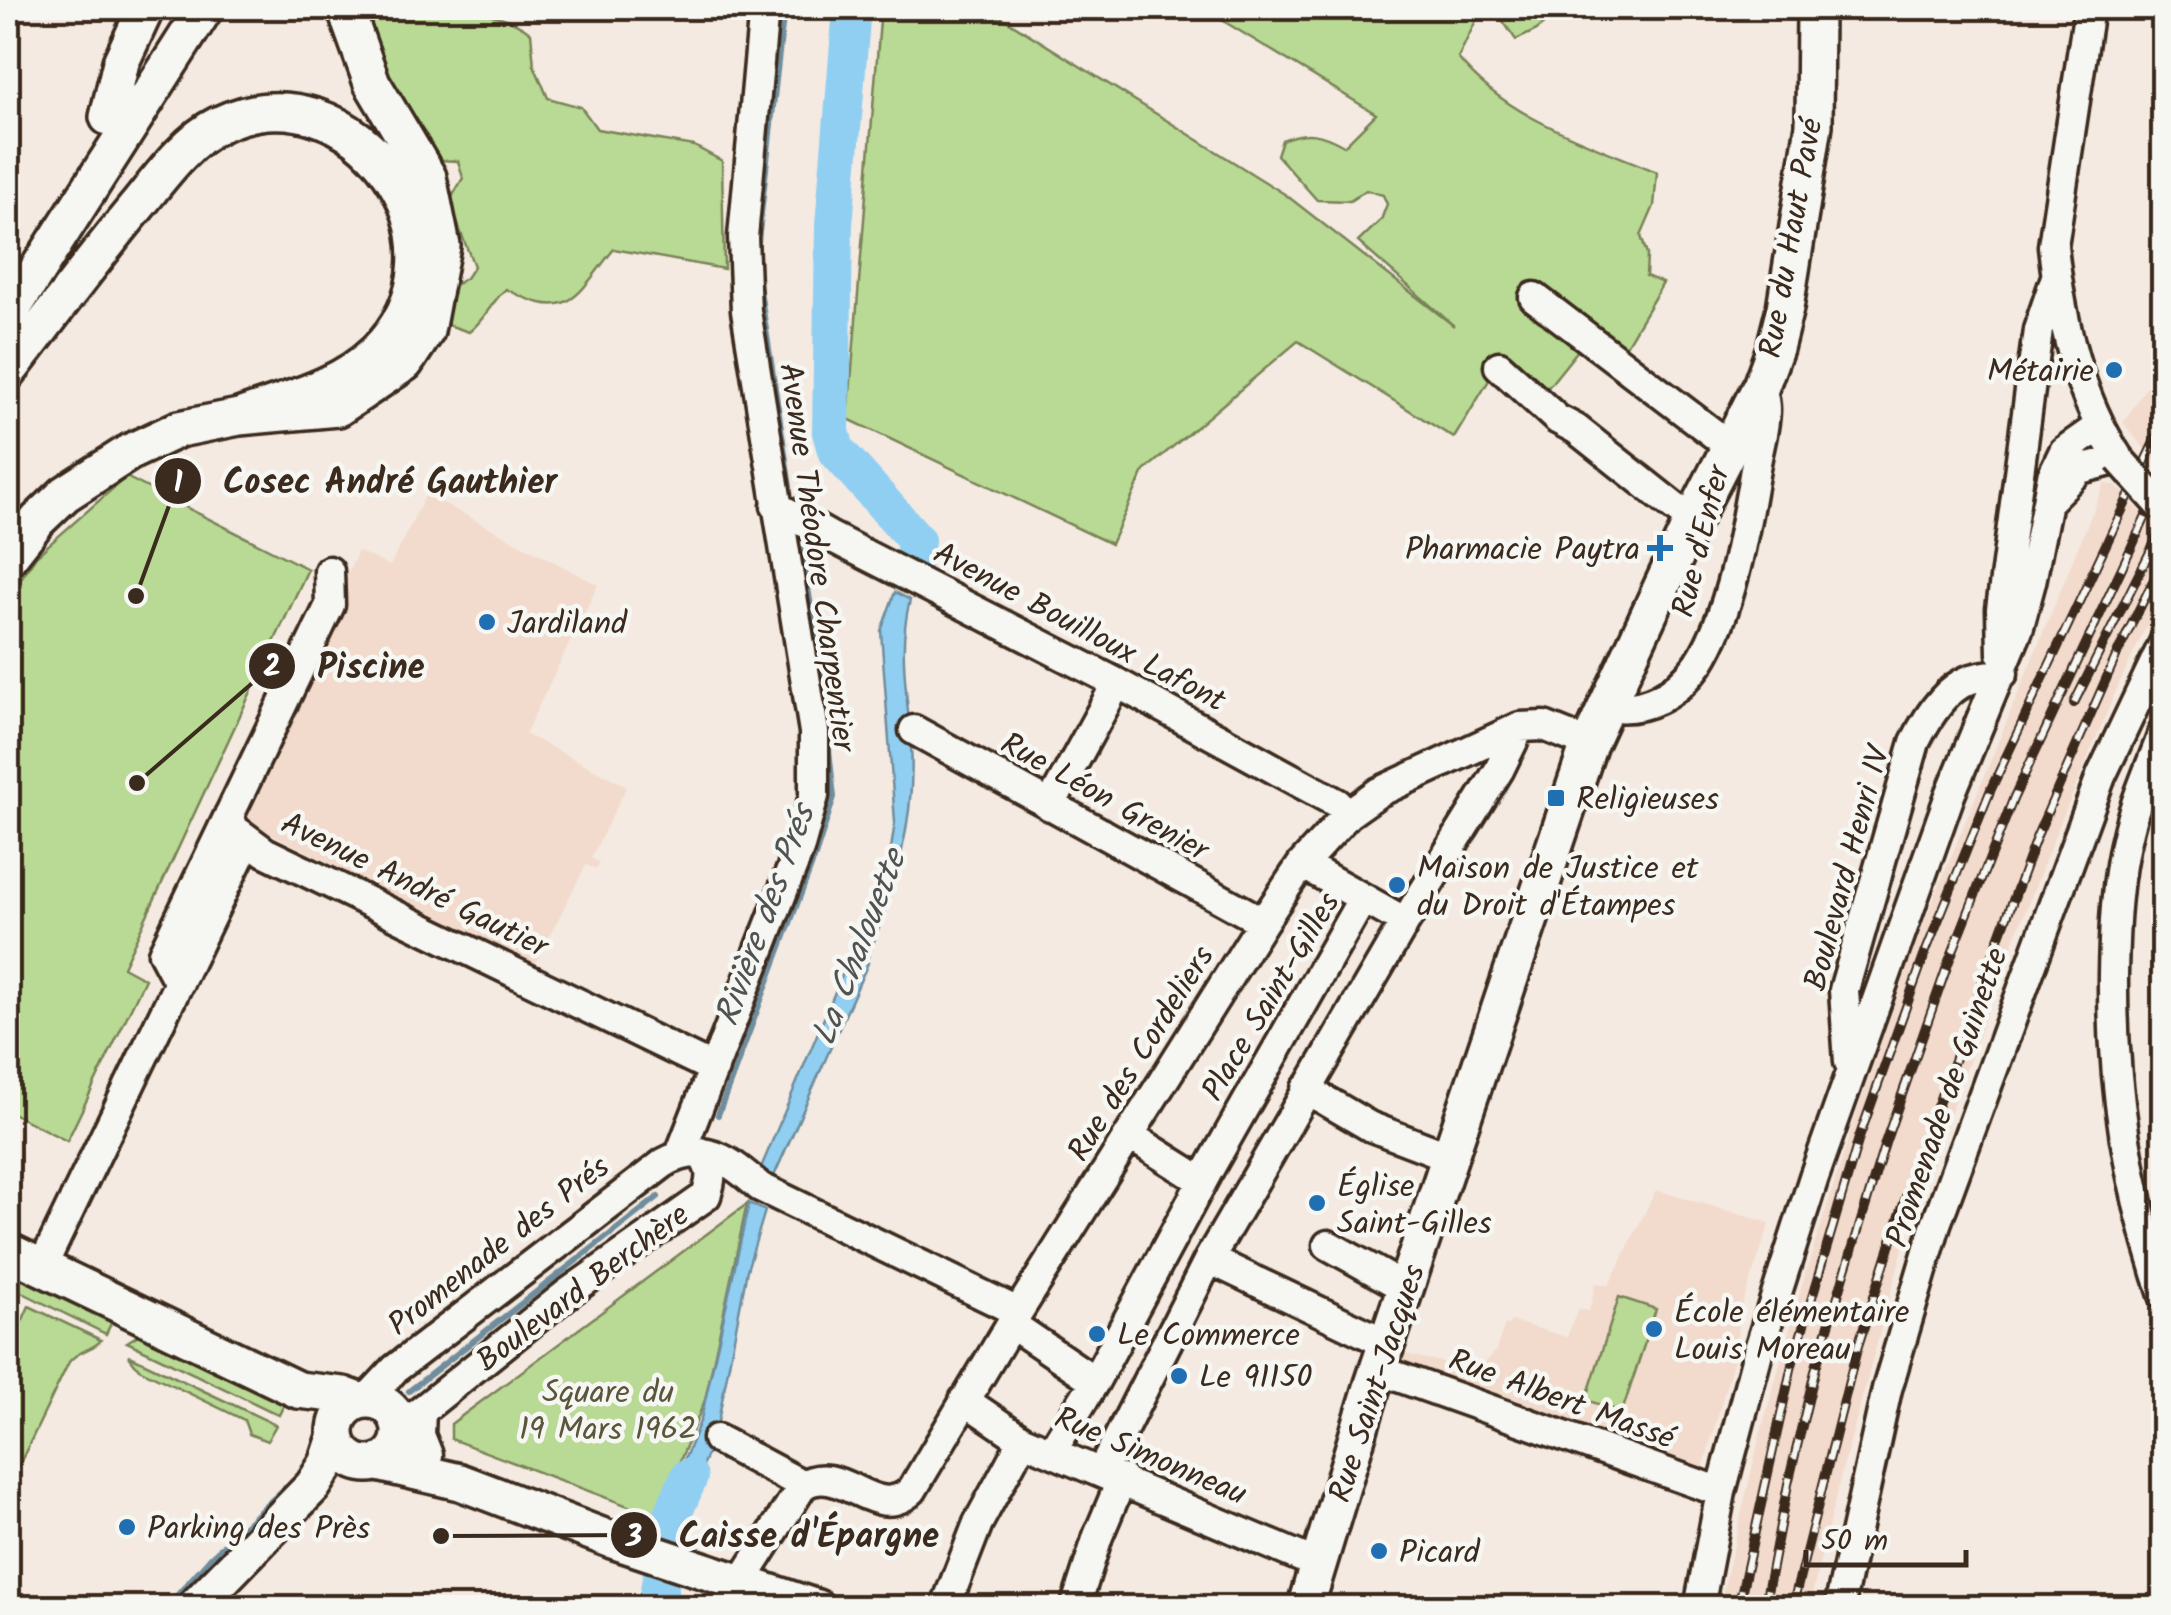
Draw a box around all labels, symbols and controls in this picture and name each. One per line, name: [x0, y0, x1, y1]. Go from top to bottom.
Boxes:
street label: Rue du Haut Pavé: [1746, 113, 1839, 362]
place label: Métairie: [1987, 347, 2094, 398]
marker: Métairie: [2103, 359, 2125, 381]
street label: Avenue Théodore Charpentier: [763, 360, 868, 757]
callout: Cosec André Gauthier: [153, 449, 577, 514]
text: Cosec André Gauthier: [223, 456, 558, 512]
street label: Rue d'Enfer: [1659, 458, 1746, 623]
text: 1: [173, 460, 183, 508]
place label: Pharmacie Paytra: [1405, 525, 1640, 576]
street label: Avenue Bouilloux Lafont: [923, 529, 1235, 727]
marker: Pharmacie Paytra: [1649, 537, 1671, 559]
place label: Jardiland: [507, 599, 628, 650]
marker: Jardiland: [476, 611, 498, 633]
callout: Piscine: [247, 633, 445, 698]
text: Piscine: [317, 641, 425, 697]
text: 2: [263, 644, 281, 692]
street label: Rue Léon Grenier: [990, 720, 1219, 878]
street label: Boulevard Henri IV: [1791, 739, 1906, 997]
place label: Religieuses: [1576, 775, 1719, 826]
marker: Religieuses: [1545, 787, 1567, 809]
water label: Rivière des Prés: [701, 794, 834, 1034]
street label: Avenue André Gautier: [272, 799, 558, 974]
water label: La Chalouette: [798, 839, 925, 1054]
place label: Maison de Justice et du Droit d'Étampes: [1417, 844, 1699, 932]
marker: Maison de Justice et du Droit d'Étampes: [1386, 874, 1408, 896]
street label: Place Saint-Gilles: [1189, 883, 1355, 1112]
street label: Rue des Cordeliers: [1055, 936, 1229, 1173]
street label: Promenade de Guinette: [1873, 941, 2024, 1255]
street label: Promenade des Prés: [377, 1144, 622, 1350]
place label: Église Saint-Gilles: [1337, 1162, 1492, 1250]
street label: Boulevard Berchère: [466, 1192, 701, 1386]
marker: Église Saint-Gilles: [1306, 1192, 1328, 1214]
street label: Rue Saint-Jacques: [1316, 1258, 1441, 1510]
place label: École élémentaire Louis Moreau: [1674, 1288, 1909, 1376]
place label: Le Commerce: [1117, 1311, 1300, 1362]
marker: École élémentaire Louis Moreau: [1643, 1318, 1665, 1340]
marker: Le Commerce: [1086, 1323, 1108, 1345]
street label: Rue Albert Massé: [1441, 1336, 1683, 1466]
place label: Le 91150: [1199, 1353, 1313, 1404]
marker: Le 91150: [1168, 1365, 1190, 1387]
park label: Square du 19 Mars 1962: [519, 1368, 697, 1456]
street label: Rue Simonneau: [1046, 1394, 1254, 1521]
callout: Caisse d'Épargne: [609, 1503, 959, 1568]
place label: Parking des Près: [147, 1504, 371, 1555]
scale bar: [1806, 1505, 1966, 1567]
text: Caisse d'Épargne: [679, 1510, 939, 1566]
text: 3: [625, 1514, 642, 1562]
marker: Parking des Près: [116, 1516, 138, 1538]
text: 50 m: [1821, 1518, 1888, 1566]
place label: Picard: [1399, 1528, 1481, 1579]
marker: Picard: [1368, 1540, 1390, 1562]

